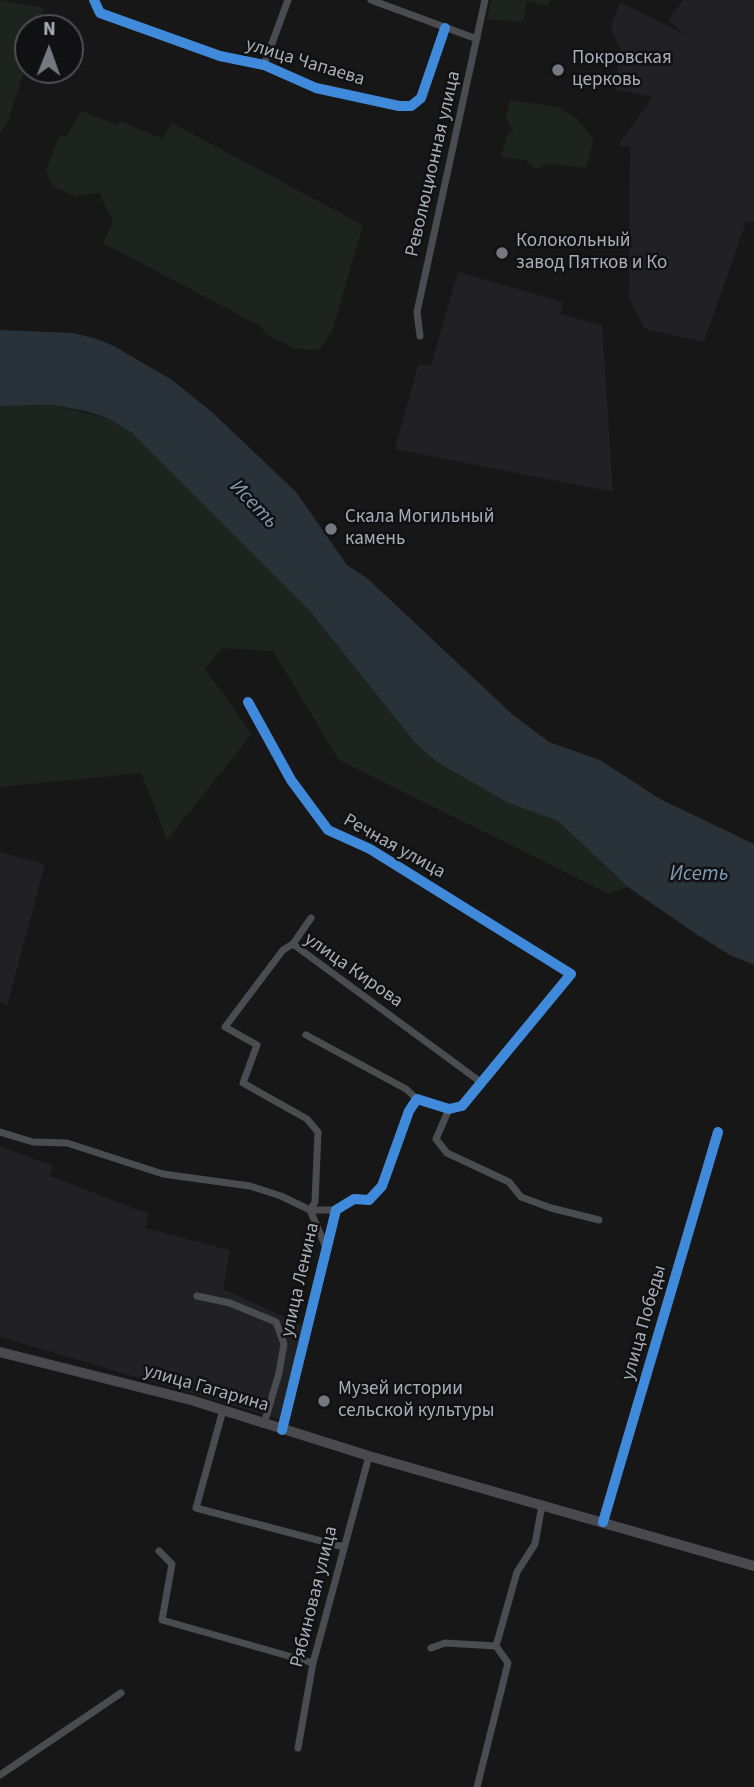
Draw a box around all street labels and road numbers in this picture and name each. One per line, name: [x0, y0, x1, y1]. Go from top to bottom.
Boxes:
street label: улица Чапаева: [243, 34, 367, 92]
street label: Революционная улица: [402, 69, 466, 259]
street label: Речная улица: [339, 810, 449, 884]
street label: улица Кирова: [299, 929, 407, 1013]
street label: улица Ленина: [277, 1221, 325, 1339]
street label: улица Победы: [618, 1263, 672, 1383]
street label: улица Гагарина: [141, 1360, 271, 1418]
street label: Рябиновая улица: [286, 1524, 344, 1670]

